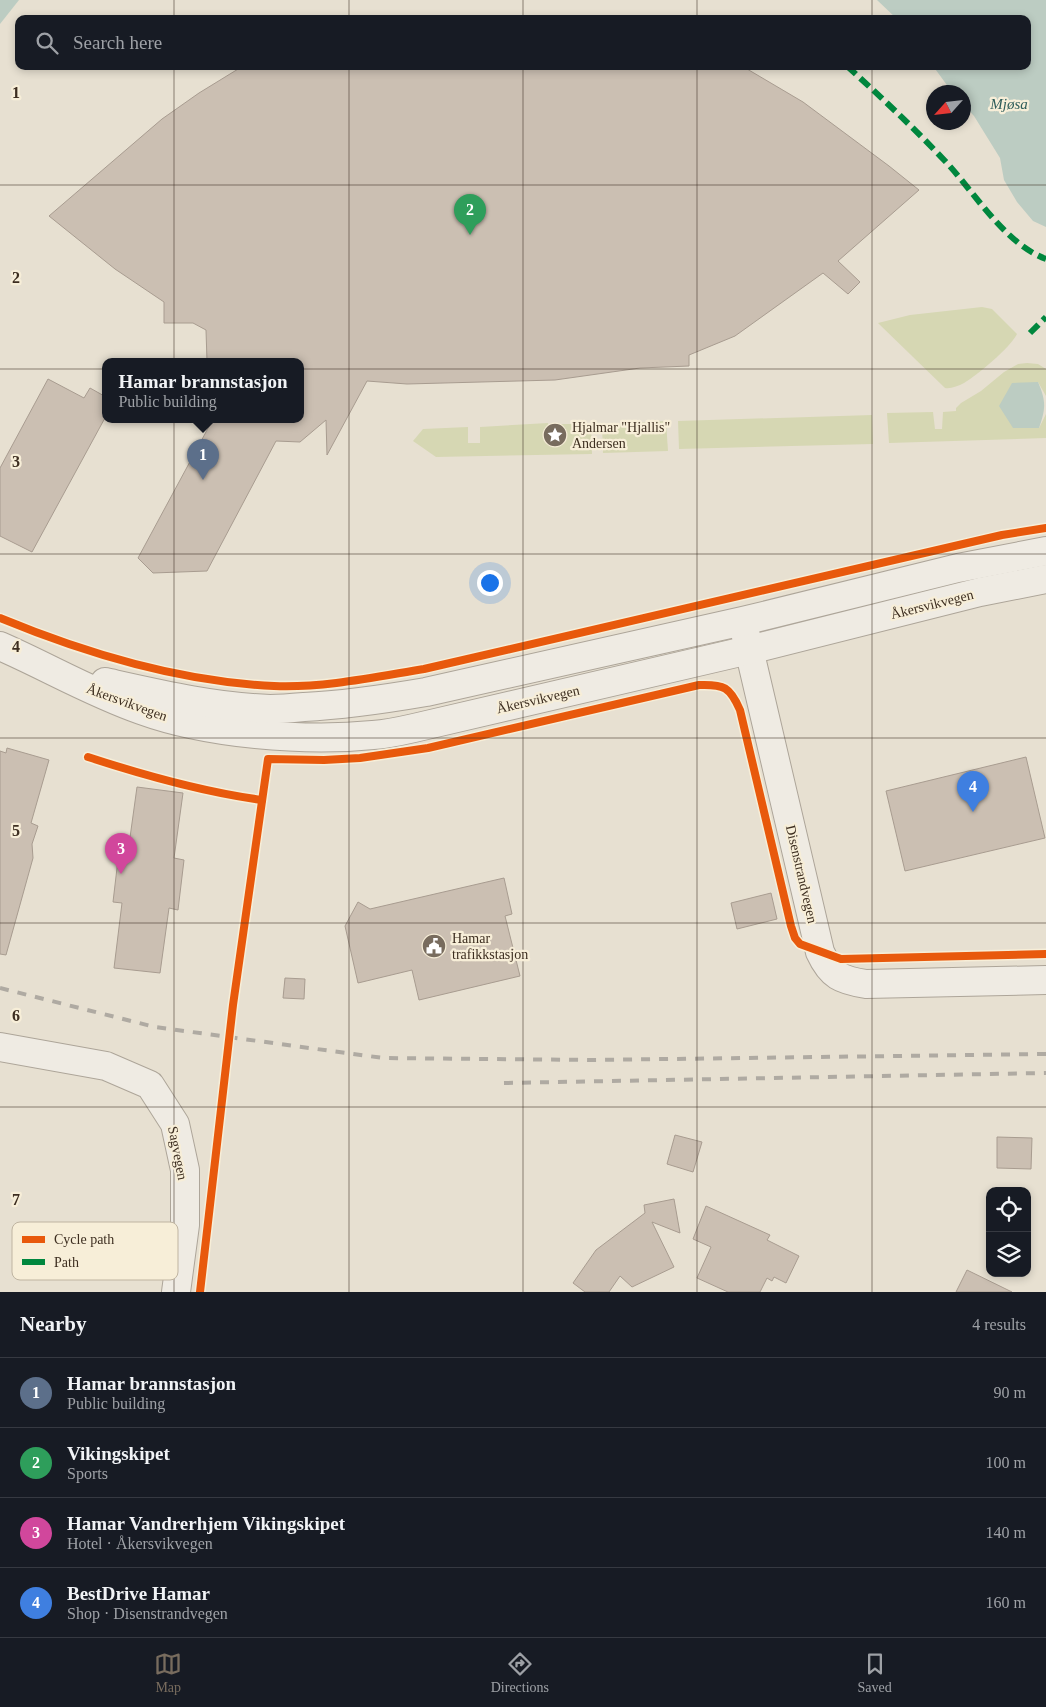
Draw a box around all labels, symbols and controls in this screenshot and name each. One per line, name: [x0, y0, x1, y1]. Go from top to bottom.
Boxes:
search box: [15, 15, 1031, 70]
icon: search: [33, 29, 61, 57]
text: Search here: [73, 32, 162, 53]
text: 1: [12, 84, 20, 101]
north arrow: [926, 85, 971, 130]
water label: Mjøsa: [989, 96, 1028, 112]
pin: 2: [454, 194, 486, 235]
text: 2: [12, 269, 20, 286]
popup: [102, 358, 304, 423]
text: Hamar brannstasjon: [118, 371, 288, 392]
text: Public building: [118, 393, 217, 410]
place label: Hjalmar "Hjallis" Andersen: [572, 420, 670, 451]
place icon: Hjalmar "Hjallis" Andersen: [542, 422, 568, 448]
pin: 1: [187, 439, 219, 480]
text: 3: [12, 453, 20, 470]
your location: [477, 570, 503, 596]
street label: Åkersvikvegen: [889, 587, 975, 622]
text: 4: [12, 638, 20, 655]
street label: Åkersvikvegen: [84, 681, 169, 724]
street label: Åkersvikvegen: [495, 683, 581, 716]
pin: 4: [957, 771, 989, 812]
text: 5: [12, 822, 20, 839]
street label: Disenstrandvegen: [783, 824, 820, 925]
pin: 3: [105, 833, 137, 874]
place label: Hamar trafikkstasjon: [452, 931, 528, 962]
public building icon: Hamar trafikkstasjon: [421, 933, 447, 959]
text: 6: [12, 1007, 20, 1024]
street label: Sagvegen: [165, 1125, 190, 1181]
map controls: [986, 1187, 1031, 1277]
button: locate: [986, 1187, 1031, 1232]
text: 7: [12, 1191, 20, 1208]
legend: [12, 1222, 178, 1280]
text: Cycle path: [54, 1232, 114, 1247]
button: layers: [986, 1232, 1031, 1277]
text: Path: [54, 1255, 79, 1270]
text: Nearby: [20, 1312, 87, 1336]
text: 4 results: [972, 1316, 1026, 1333]
text: Hamar brannstasjon: [67, 1373, 236, 1394]
text: 1: [32, 1384, 40, 1401]
text: 90 m: [994, 1384, 1026, 1401]
text: Public building: [67, 1395, 165, 1412]
text: Vikingskipet: [67, 1443, 170, 1464]
text: 2: [32, 1454, 40, 1471]
text: 100 m: [986, 1454, 1026, 1471]
text: Sports: [67, 1465, 108, 1482]
text: Hamar Vandrerhjem Vikingskipet: [67, 1513, 345, 1534]
text: 3: [32, 1524, 40, 1541]
text: 140 m: [986, 1524, 1026, 1541]
text: Hotel · Åkersvikvegen: [67, 1535, 213, 1552]
text: BestDrive Hamar: [67, 1583, 210, 1604]
text: 4: [32, 1594, 40, 1611]
text: 160 m: [986, 1594, 1026, 1611]
text: Shop · Disenstrandvegen: [67, 1605, 228, 1622]
tab: Map: [154, 1650, 182, 1696]
tab: Directions: [491, 1650, 549, 1696]
tab: Saved: [858, 1650, 892, 1696]

